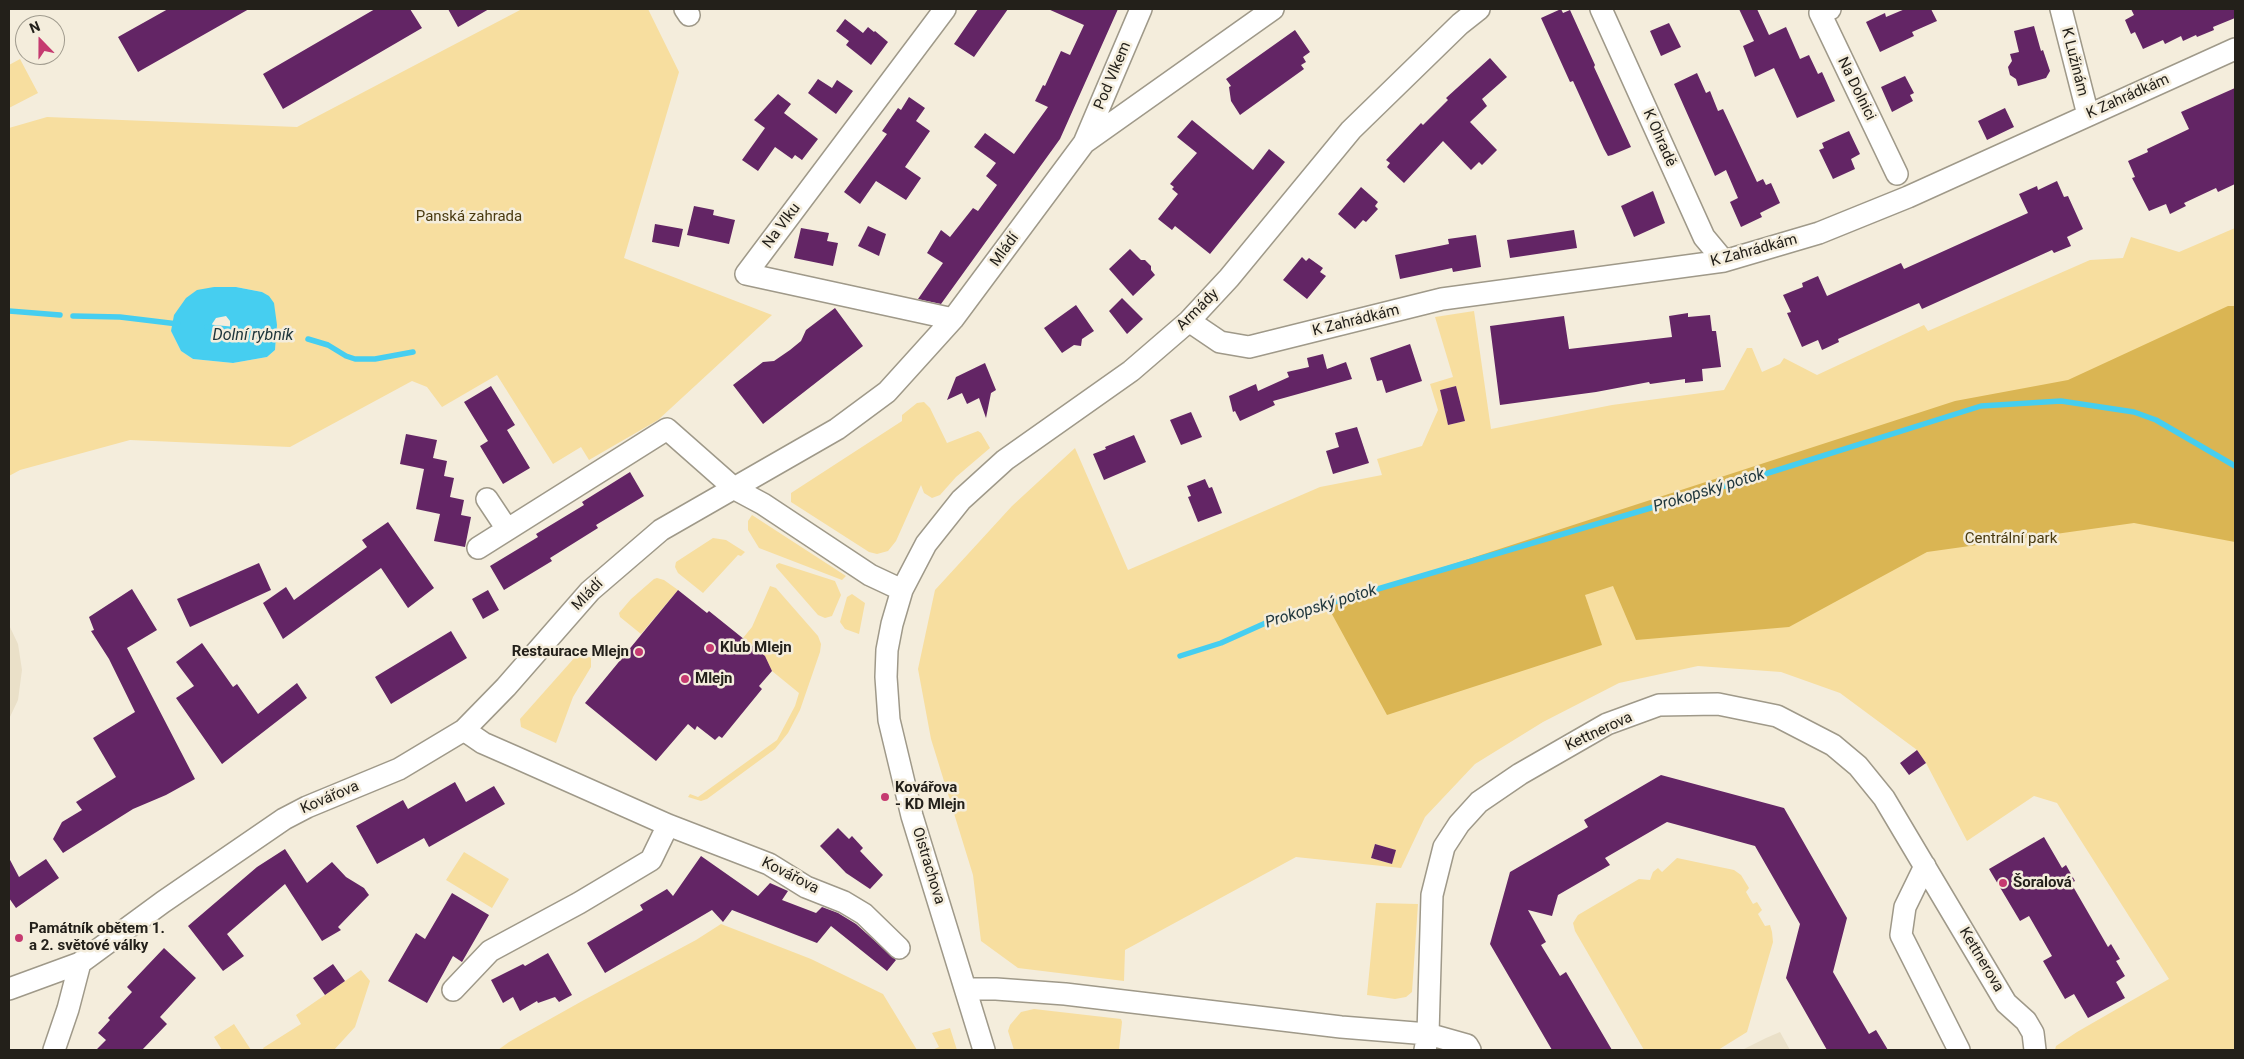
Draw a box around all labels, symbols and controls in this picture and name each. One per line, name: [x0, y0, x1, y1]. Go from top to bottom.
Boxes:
north arrow: [15, 15, 65, 65]
text: N: [27, 18, 42, 36]
street label: K Lužinám: [2057, 26, 2091, 98]
street label: Pod Vlkem: [1091, 39, 1135, 113]
street label: Na Dolnici: [1833, 54, 1879, 124]
street label: K Zahrádkám: [2084, 71, 2172, 123]
street label: K Ohradě: [1638, 106, 1680, 170]
street label: Na Vlku: [759, 200, 805, 252]
park label: Panská zahrada: [416, 208, 522, 226]
street label: Mládí: [987, 230, 1023, 270]
street label: K Zahrádkám: [1709, 231, 1799, 271]
street label: Armády: [1173, 285, 1223, 335]
street label: K Zahrádkám: [1311, 302, 1401, 340]
water label: Dolní rybník: [213, 326, 293, 346]
water label: Prokopský potok: [1651, 465, 1767, 517]
park label: Centrální park: [1965, 530, 2057, 548]
street label: Mládí: [569, 575, 607, 615]
water label: Prokopský potok: [1263, 581, 1379, 633]
place label: Klub Mlejn: [720, 639, 792, 657]
marker: Klub Mlejn: [704, 642, 716, 654]
place label: Restaurace Mlejn: [512, 643, 629, 661]
marker: Restaurace Mlejn: [633, 646, 645, 658]
place label: Mlejn: [695, 670, 733, 688]
marker: Mlejn: [679, 673, 691, 685]
street label: Kettnerova: [1563, 709, 1635, 755]
street label: Kovářova: [298, 778, 362, 818]
place label: Kovářova - KD Mlejn: [895, 779, 965, 814]
marker: Kovářova - KD Mlejn: [879, 791, 891, 803]
street label: Oistrachova: [908, 825, 948, 907]
street label: Kovářova: [758, 854, 822, 898]
place label: Šoralová: [2013, 874, 2072, 892]
marker: Šoralová: [1997, 877, 2009, 889]
place label: Památník obětem 1. a 2. světové války: [29, 920, 165, 955]
street label: Kettnerova: [1955, 925, 2007, 995]
marker: Památník obětem 1. a 2. světové války: [13, 932, 25, 944]

